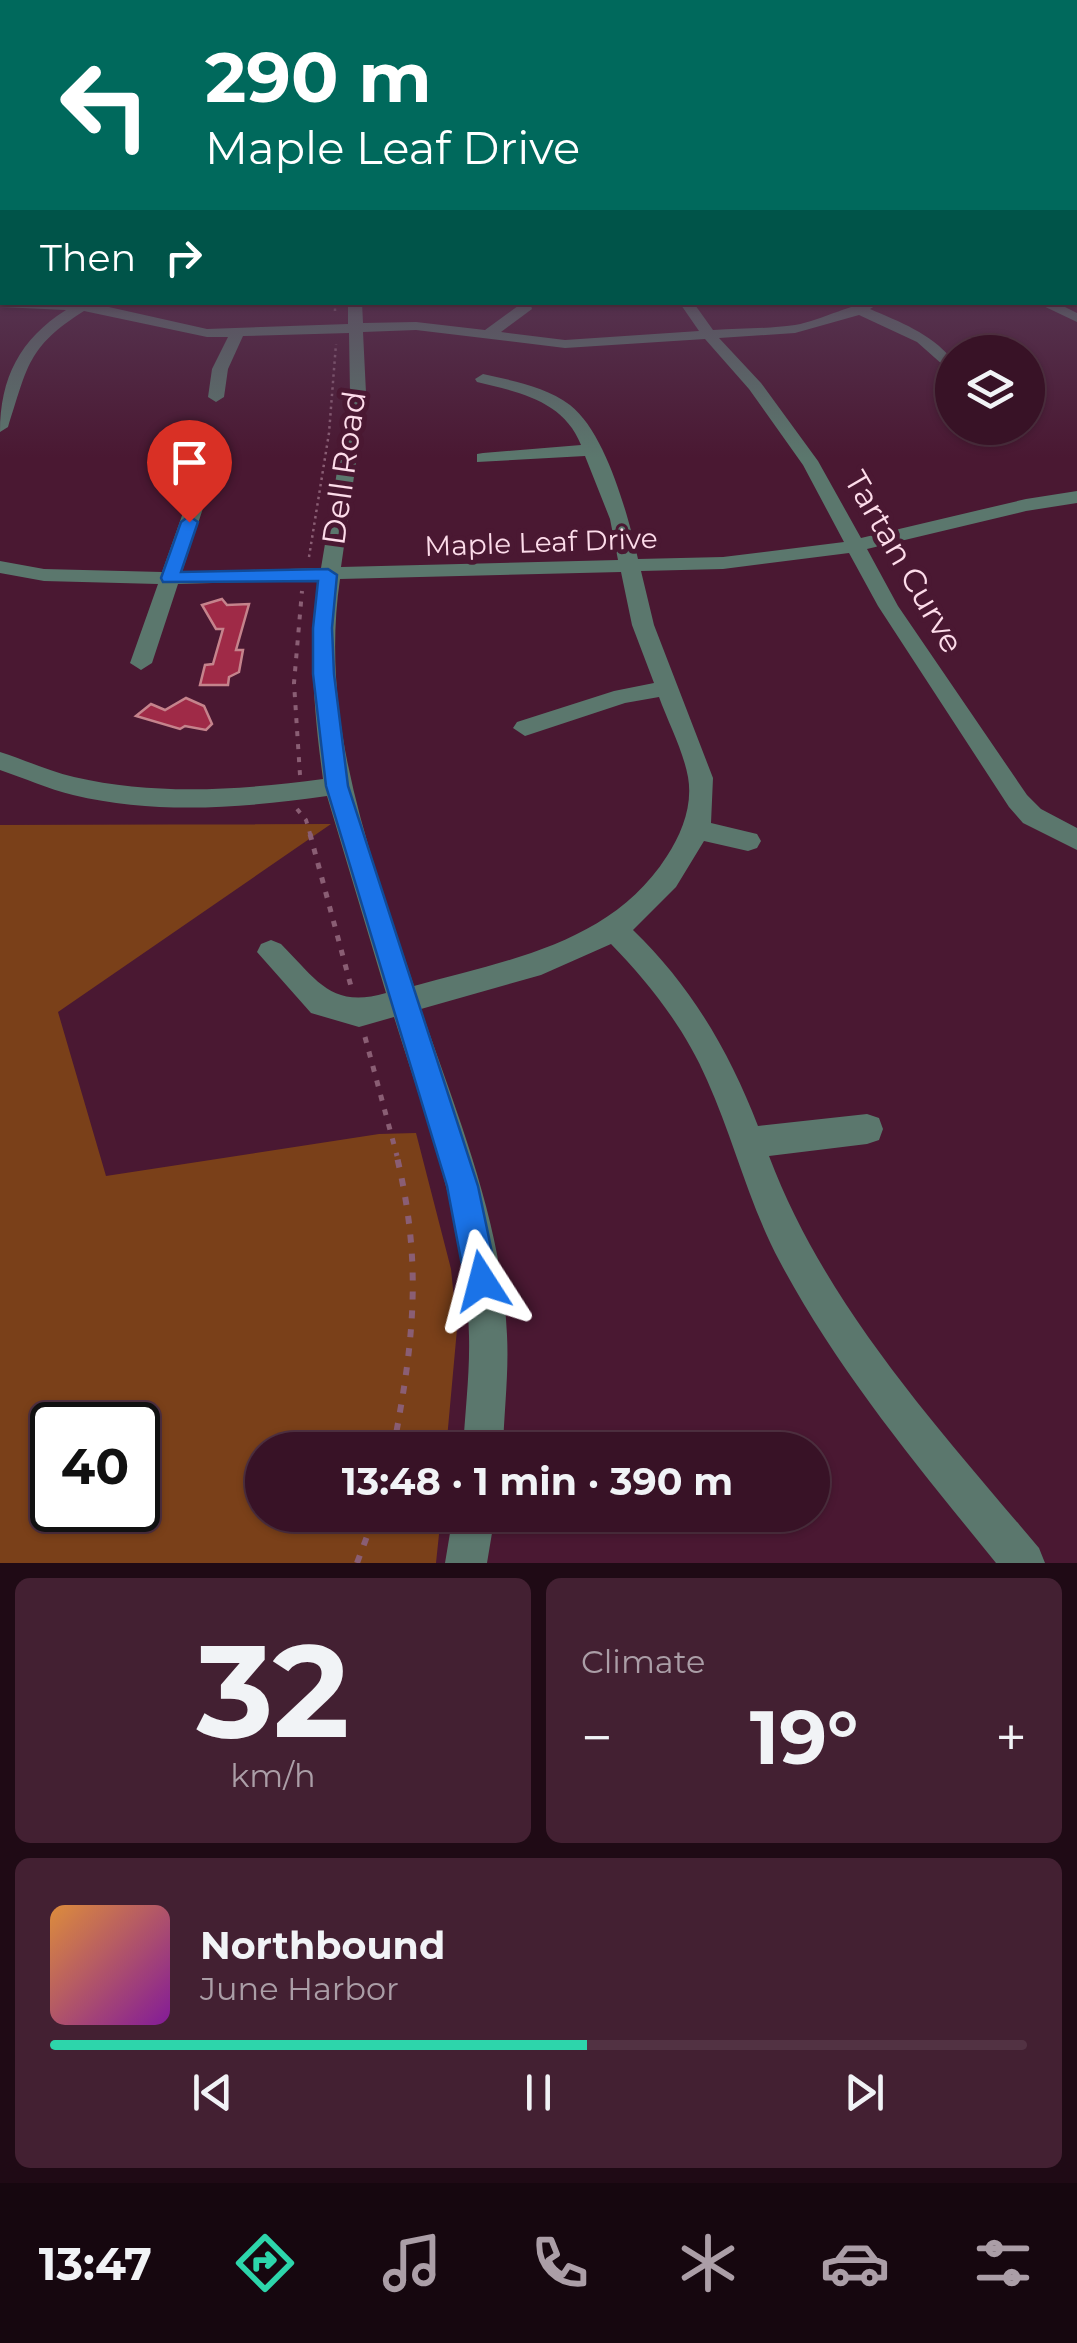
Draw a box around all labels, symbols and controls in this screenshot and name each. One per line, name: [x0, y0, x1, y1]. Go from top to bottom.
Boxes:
text: 290 m: [205, 34, 432, 120]
icon: left: [40, 40, 170, 170]
text: Maple Leaf Drive: [205, 120, 580, 175]
icon: right: [156, 230, 211, 285]
text: Then: [40, 234, 136, 281]
map controls: [935, 335, 1045, 445]
button: layers: [935, 335, 1045, 445]
street label: Dell Road: [313, 388, 374, 547]
pin: [147, 420, 232, 523]
icon: arrive: [162, 435, 217, 490]
street label: Tartan Curve: [837, 464, 972, 660]
street label: Maple Leaf Drive: [424, 521, 658, 563]
position arrow: [430, 1229, 534, 1333]
speed limit sign: 40: [30, 1402, 160, 1532]
text: 13:48 · 1 min · 390 m: [342, 1458, 733, 1505]
text: 32: [196, 1611, 350, 1770]
text: Climate: [581, 1642, 705, 1681]
text: 19°: [750, 1691, 858, 1783]
text: −: [581, 1704, 613, 1771]
text: +: [995, 1704, 1027, 1771]
text: km/h: [230, 1756, 316, 1795]
text: Northbound: [200, 1922, 445, 1969]
text: June Harbor: [200, 1969, 399, 2008]
icon: previous: [185, 2065, 240, 2120]
icon: pause: [511, 2065, 566, 2120]
icon: next: [837, 2065, 892, 2120]
icon: directions: [230, 2228, 300, 2298]
icon: music: [377, 2228, 447, 2298]
icon: phone: [525, 2228, 595, 2298]
icon: climate: [673, 2228, 743, 2298]
icon: car: [820, 2228, 890, 2298]
icon: filters: [968, 2228, 1038, 2298]
text: 13:47: [39, 2236, 152, 2291]

